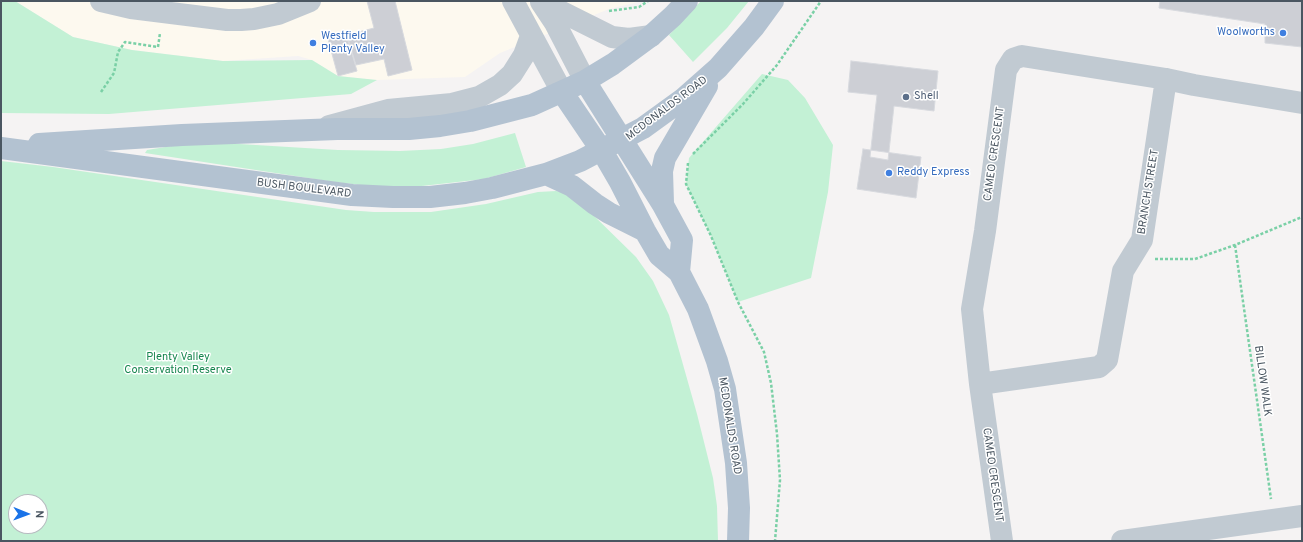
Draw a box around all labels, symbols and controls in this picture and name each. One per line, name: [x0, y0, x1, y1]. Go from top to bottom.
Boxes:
place label: Woolworths: [1217, 26, 1275, 40]
marker: Woolworths: [1278, 28, 1288, 38]
place label: Westfield Plenty Valley: [321, 30, 385, 56]
marker: Westfield Plenty Valley: [308, 38, 318, 48]
street label: MCDONALDS ROAD: [624, 74, 710, 144]
place label: Shell: [914, 90, 939, 104]
marker: Shell: [901, 92, 911, 102]
street label: CAMEO CRESCENT: [982, 106, 1008, 202]
street label: BRANCH STREET: [1136, 148, 1162, 236]
place label: Reddy Express: [897, 166, 970, 180]
marker: Reddy Express: [884, 168, 894, 178]
street label: BUSH BOULEVARD: [256, 177, 352, 201]
street label: BILLOW WALK: [1250, 345, 1274, 417]
park label: Plenty Valley Conservation Reserve: [124, 351, 232, 377]
street label: MCDONALDS ROAD: [715, 376, 743, 476]
street label: CAMEO CRESCENT: [979, 427, 1005, 523]
north arrow: [8, 494, 48, 534]
text: N: [32, 510, 46, 518]

